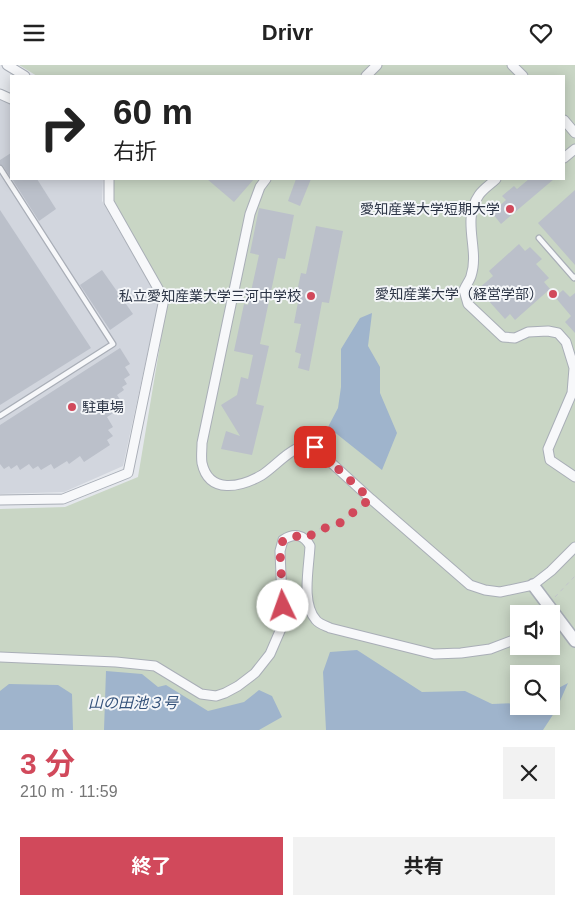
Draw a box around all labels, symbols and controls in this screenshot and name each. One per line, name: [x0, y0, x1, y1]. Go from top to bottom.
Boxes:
icon: menu: [20, 19, 48, 47]
icon: heart: [527, 19, 555, 47]
text: Drivr: [262, 20, 313, 45]
text: 60 m: [113, 92, 193, 131]
icon: right: [30, 95, 95, 160]
text: 右折: [113, 139, 157, 164]
place label: 愛知産業大学短期大学: [360, 201, 500, 217]
marker: 愛知産業大学短期大学: [504, 203, 516, 215]
place label: 愛知産業大学（経営学部）: [375, 286, 543, 302]
place label: 私立愛知産業大学三河中学校: [119, 288, 301, 304]
marker: 愛知産業大学（経営学部）: [547, 288, 559, 300]
marker: 私立愛知産業大学三河中学校: [305, 290, 317, 302]
place label: 駐車場: [82, 399, 124, 415]
marker: 駐車場: [66, 401, 78, 413]
pin: [294, 426, 336, 468]
icon: arrive: [301, 433, 329, 461]
position arrow: [256, 579, 308, 631]
map controls: [510, 605, 560, 715]
button: sound: [510, 605, 560, 655]
button: search: [510, 665, 560, 715]
water label: 山の田池３号: [88, 694, 179, 711]
text: 3 分: [20, 747, 75, 780]
button: close: [503, 747, 555, 799]
text: 210 m · 11:59: [20, 783, 118, 800]
button: 終了: [20, 837, 283, 895]
button: 共有: [293, 837, 555, 895]

